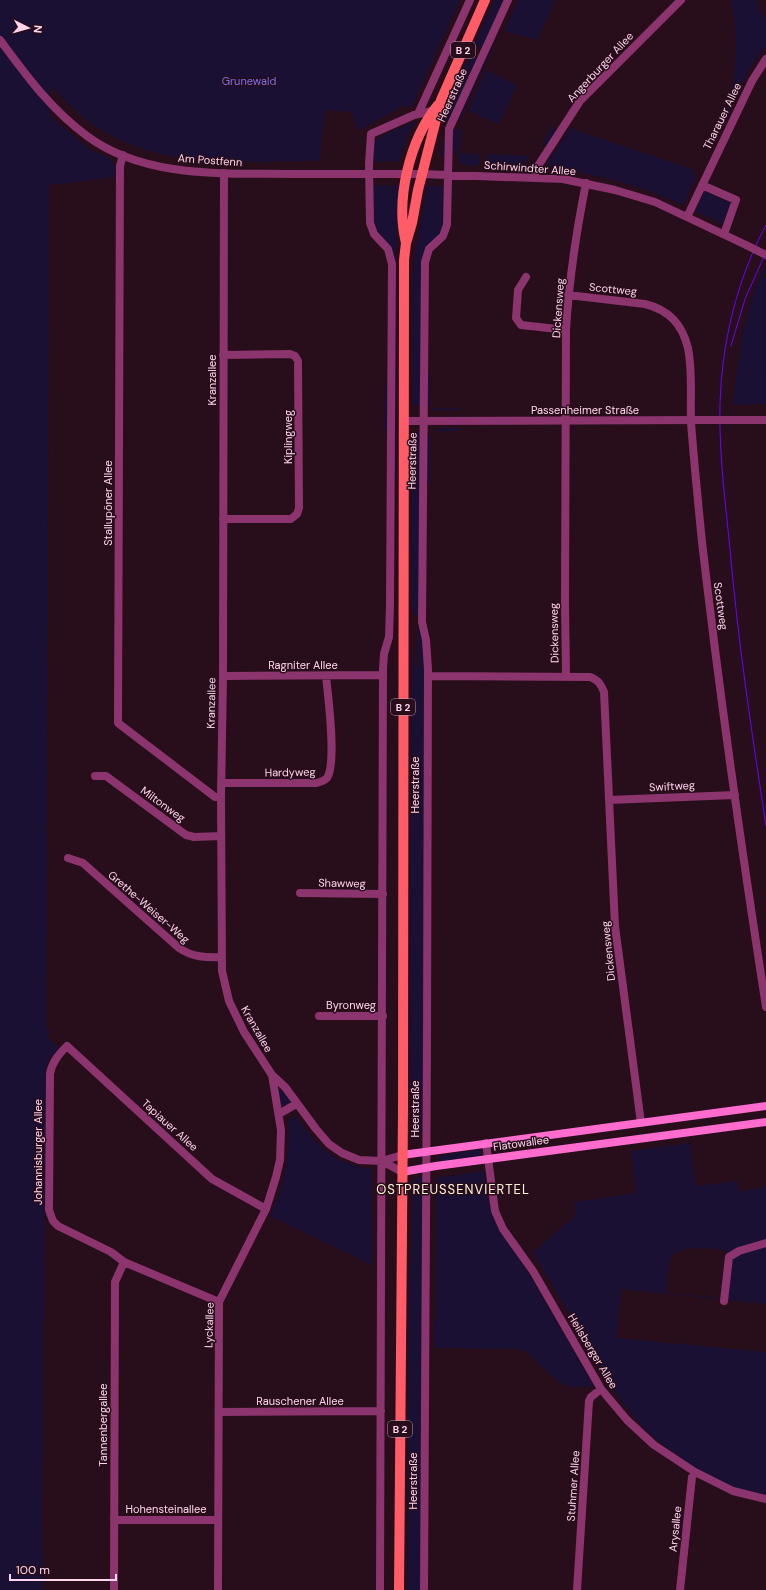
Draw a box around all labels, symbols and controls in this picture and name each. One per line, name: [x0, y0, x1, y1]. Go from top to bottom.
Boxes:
north arrow: [8, 8, 48, 48]
text: N: [31, 24, 45, 34]
street label: Angerburger Allee: [564, 29, 636, 105]
road number: B 2: [451, 42, 475, 58]
street label: Heerstraße: [434, 66, 470, 124]
park label: Grunewald: [222, 74, 276, 88]
street label: Tharauer Allee: [700, 80, 744, 152]
street label: Am Postfenn: [177, 151, 243, 169]
street label: Schirwindter Allee: [484, 158, 576, 178]
street label: Dickensweg: [549, 278, 567, 338]
street label: Scottweg: [588, 280, 638, 298]
street label: Kranzallee: [205, 354, 219, 406]
street label: Passenheimer Straße: [531, 403, 639, 417]
street label: Kiplingweg: [281, 410, 295, 464]
street label: Heerstraße: [405, 432, 419, 490]
street label: Stallupöner Allee: [101, 460, 115, 546]
street label: Scottweg: [711, 581, 731, 631]
street label: Dickensweg: [546, 603, 562, 663]
street label: Ragniter Allee: [268, 658, 338, 672]
street label: Kranzallee: [204, 677, 218, 729]
road number: B 2: [391, 699, 415, 715]
street label: Heerstraße: [408, 756, 422, 814]
street label: Hardyweg: [264, 765, 316, 779]
street label: Swiftweg: [649, 778, 695, 794]
street label: Miltonweg: [138, 783, 188, 825]
street label: Grethe-Weiser-Weg: [105, 868, 193, 946]
street label: Shawweg: [318, 876, 366, 890]
street label: Dickensweg: [598, 920, 618, 982]
street label: Byronweg: [326, 998, 376, 1012]
street label: Kranzallee: [238, 1003, 276, 1055]
street label: Heerstraße: [408, 1080, 422, 1138]
street label: Tapiauer Allee: [139, 1096, 201, 1154]
street label: Johannisburger Allee: [31, 1099, 45, 1205]
street label: Flatowallee: [492, 1132, 550, 1154]
district label: OSTPREUSSENVIERTEL: [376, 1181, 530, 1198]
street label: Lyckallee: [201, 1302, 217, 1348]
street label: Heilsberger Allee: [565, 1311, 621, 1391]
street label: Tannenbergallee: [96, 1383, 110, 1467]
street label: Rauschener Allee: [256, 1394, 344, 1408]
road number: B 2: [388, 1421, 412, 1437]
street label: Stuhmer Allee: [564, 1450, 582, 1522]
street label: Heerstraße: [406, 1452, 420, 1510]
street label: Hohensteinallee: [126, 1502, 206, 1516]
street label: Arysallee: [666, 1505, 684, 1553]
scale bar: [10, 1556, 116, 1582]
text: 100 m: [16, 1562, 50, 1578]

